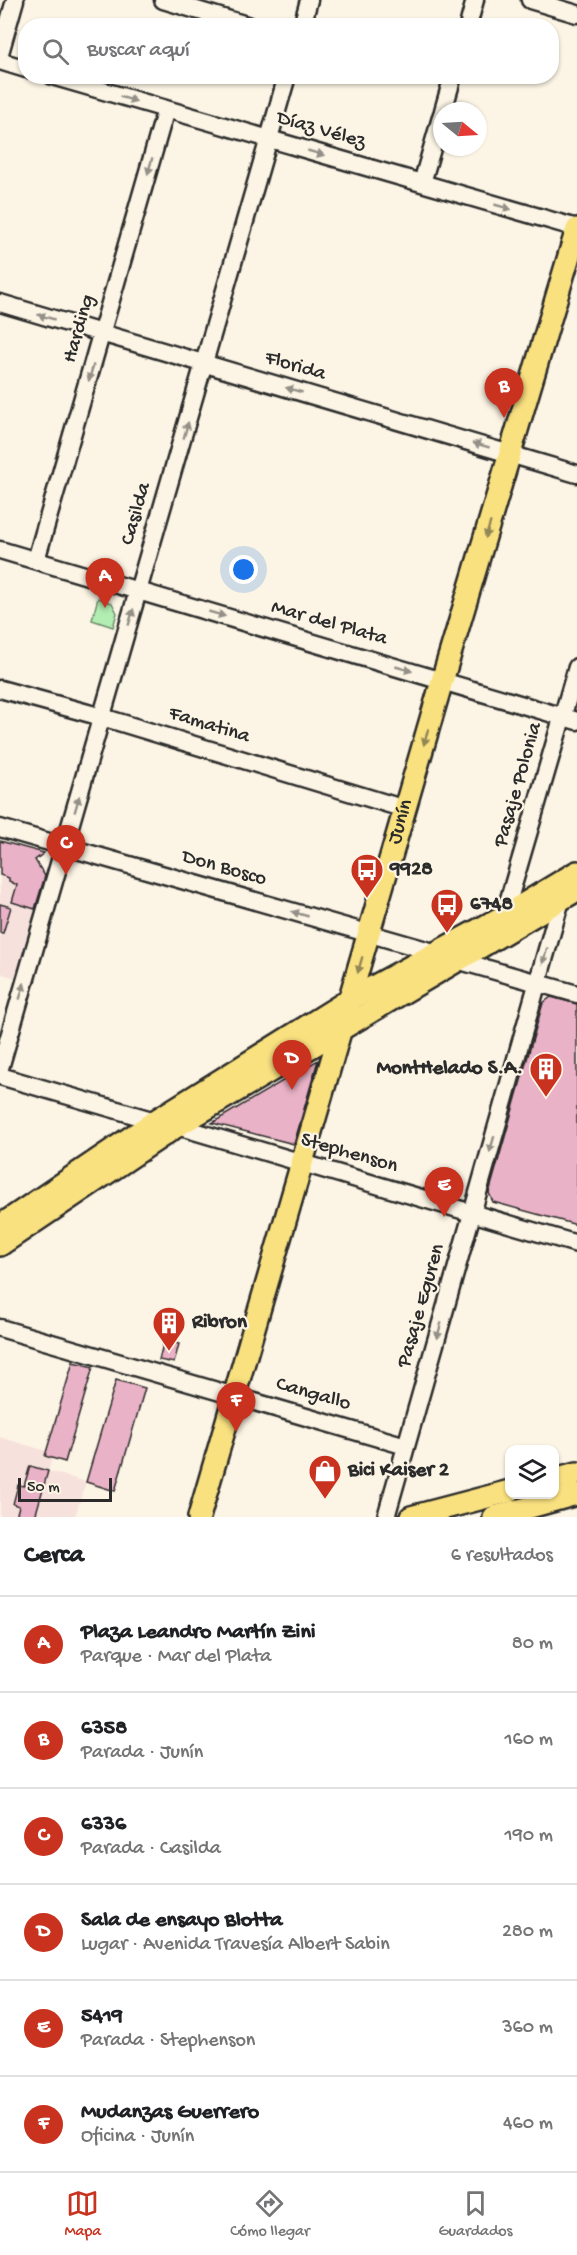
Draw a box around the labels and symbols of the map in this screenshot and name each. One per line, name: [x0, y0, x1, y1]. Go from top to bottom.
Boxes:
one-way arrow: [119, 94, 137, 104]
north arrow: [433, 102, 487, 156]
street label: Díaz Vélez: [272, 106, 369, 156]
one-way arrow: [307, 148, 325, 158]
one-way arrow: [145, 157, 154, 175]
one-way arrow: [494, 202, 512, 212]
street label: Harding: [58, 292, 102, 366]
one-way arrow: [37, 312, 55, 321]
street label: Florida: [261, 346, 330, 388]
one-way arrow: [86, 364, 95, 382]
pin: B: [484, 368, 524, 418]
one-way arrow: [285, 385, 303, 394]
one-way arrow: [182, 420, 191, 438]
one-way arrow: [472, 440, 490, 449]
street label: Casilda: [116, 479, 158, 548]
one-way arrow: [483, 521, 492, 539]
your location: [229, 555, 258, 584]
pin: A: [86, 558, 124, 608]
street label: Mar del Plata: [268, 596, 391, 653]
one-way arrow: [127, 608, 136, 626]
one-way arrow: [208, 610, 226, 619]
one-way arrow: [395, 665, 413, 674]
street label: Famatina: [164, 702, 254, 751]
street label: Pasaje Polonia: [489, 718, 549, 851]
one-way arrow: [421, 728, 430, 746]
one-way arrow: [72, 795, 82, 813]
street label: Junín: [383, 796, 419, 847]
pin: C: [46, 826, 86, 875]
street label: Don Bosco: [177, 844, 269, 893]
bus stop icon: 9928: [349, 852, 385, 899]
place label: 9928: [389, 858, 433, 883]
bus stop icon: 6748: [429, 887, 465, 934]
place label: 6748: [470, 893, 514, 918]
one-way arrow: [291, 909, 309, 918]
one-way arrow: [540, 947, 549, 965]
one-way arrow: [355, 956, 364, 974]
one-way arrow: [18, 982, 27, 1000]
pin: D: [272, 1040, 312, 1090]
building icon: MontHelado S.A.: [528, 1051, 564, 1098]
place label: MontHelado S.A.: [376, 1057, 523, 1082]
street label: Stephenson: [297, 1128, 401, 1180]
one-way arrow: [487, 1135, 496, 1153]
pin: E: [424, 1168, 464, 1217]
street label: Pasaje Eguren: [392, 1241, 452, 1372]
building icon: Ribron: [151, 1305, 187, 1352]
place label: Ribron: [191, 1311, 248, 1336]
one-way arrow: [434, 1322, 443, 1340]
street label: Cangallo: [273, 1372, 353, 1418]
pin: F: [216, 1382, 256, 1432]
shop icon: Bici Kaiser 2: [307, 1453, 343, 1500]
place label: Bici Kaiser 2: [347, 1459, 450, 1484]
scale bar: [18, 1475, 112, 1502]

